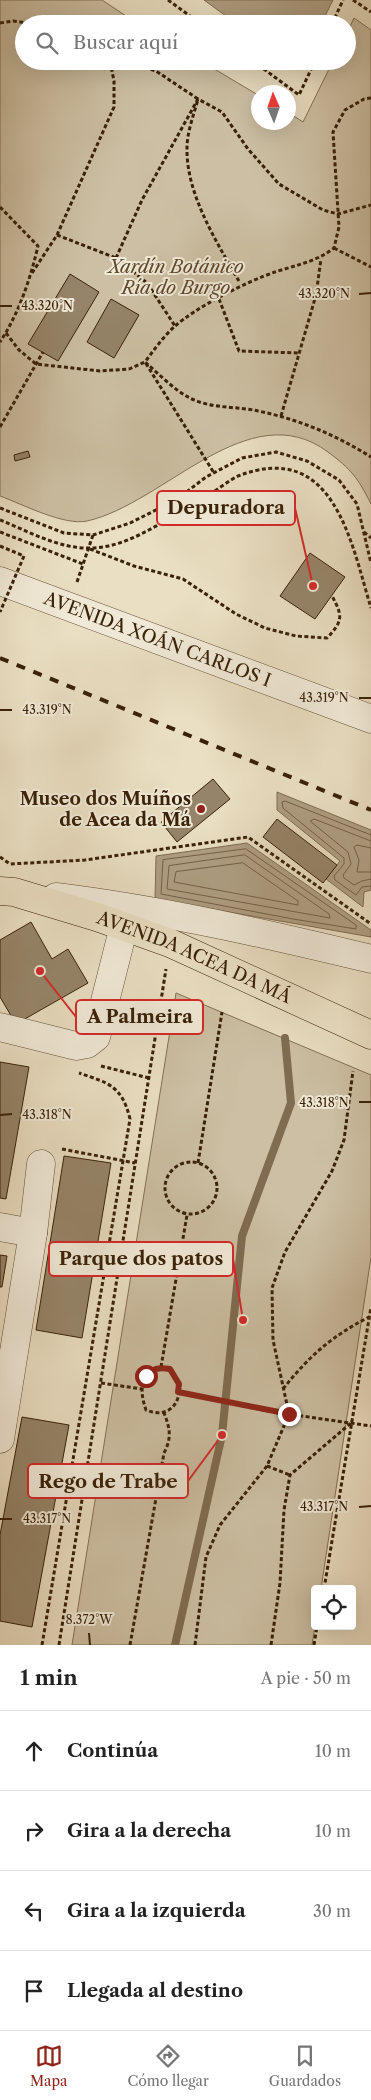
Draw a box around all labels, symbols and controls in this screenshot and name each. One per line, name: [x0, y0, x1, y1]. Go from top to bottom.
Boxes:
search box: [15, 15, 356, 70]
icon: search: [33, 29, 61, 57]
text: Buscar aquí: [73, 31, 178, 54]
north arrow: [251, 85, 296, 130]
park label: Xardín Botánico Ría do Burgo: [106, 256, 244, 299]
text: 43.320°N: [298, 286, 350, 301]
text: 43.320°N: [21, 298, 73, 313]
callout: Depuradora: [157, 491, 295, 525]
text: Depuradora: [167, 496, 286, 519]
street label: AVENIDA XOÁN CARLOS I: [40, 587, 274, 692]
text: 43.319°N: [299, 690, 349, 705]
text: 43.319°N: [22, 702, 72, 717]
place label: Museo dos Muíños de Acea da Má: [20, 788, 192, 831]
marker: Museo dos Muíños de Acea da Má: [195, 803, 207, 815]
street label: AVENIDA ACEA DA MÁ: [93, 907, 296, 1008]
callout: A Palmeira: [76, 1000, 203, 1034]
text: A Palmeira: [86, 1005, 194, 1028]
text: 43.318°N: [299, 1095, 349, 1110]
text: 43.318°N: [22, 1107, 72, 1122]
callout: Parque dos patos: [49, 1242, 233, 1276]
text: Parque dos patos: [59, 1247, 223, 1270]
route start: [135, 1365, 158, 1388]
route end: [278, 1403, 301, 1426]
callout: Rego de Trabe: [28, 1464, 188, 1498]
text: Rego de Trabe: [38, 1470, 178, 1493]
text: 43.317°N: [300, 1499, 348, 1514]
text: 43.317°N: [23, 1511, 71, 1526]
map controls: [311, 1585, 356, 1630]
button: locate: [311, 1585, 356, 1630]
text: 8.372°W: [66, 1612, 113, 1627]
text: 1 min: [20, 1665, 78, 1690]
text: A pie · 50 m: [261, 1668, 351, 1688]
icon: ahead: [20, 1737, 48, 1765]
text: Continúa: [67, 1739, 158, 1762]
text: 10 m: [315, 1741, 351, 1761]
icon: right: [20, 1817, 48, 1845]
text: Gira a la derecha: [67, 1819, 231, 1842]
text: 10 m: [315, 1821, 351, 1841]
icon: left: [20, 1897, 48, 1925]
text: Gira a la izquierda: [67, 1899, 246, 1922]
text: 30 m: [313, 1901, 351, 1921]
icon: arrive: [20, 1977, 48, 2005]
text: Llegada al destino: [67, 1979, 243, 2002]
tab: Mapa: [30, 2042, 67, 2090]
tab: Cómo llegar: [127, 2042, 209, 2090]
tab: Guardados: [269, 2042, 341, 2090]

